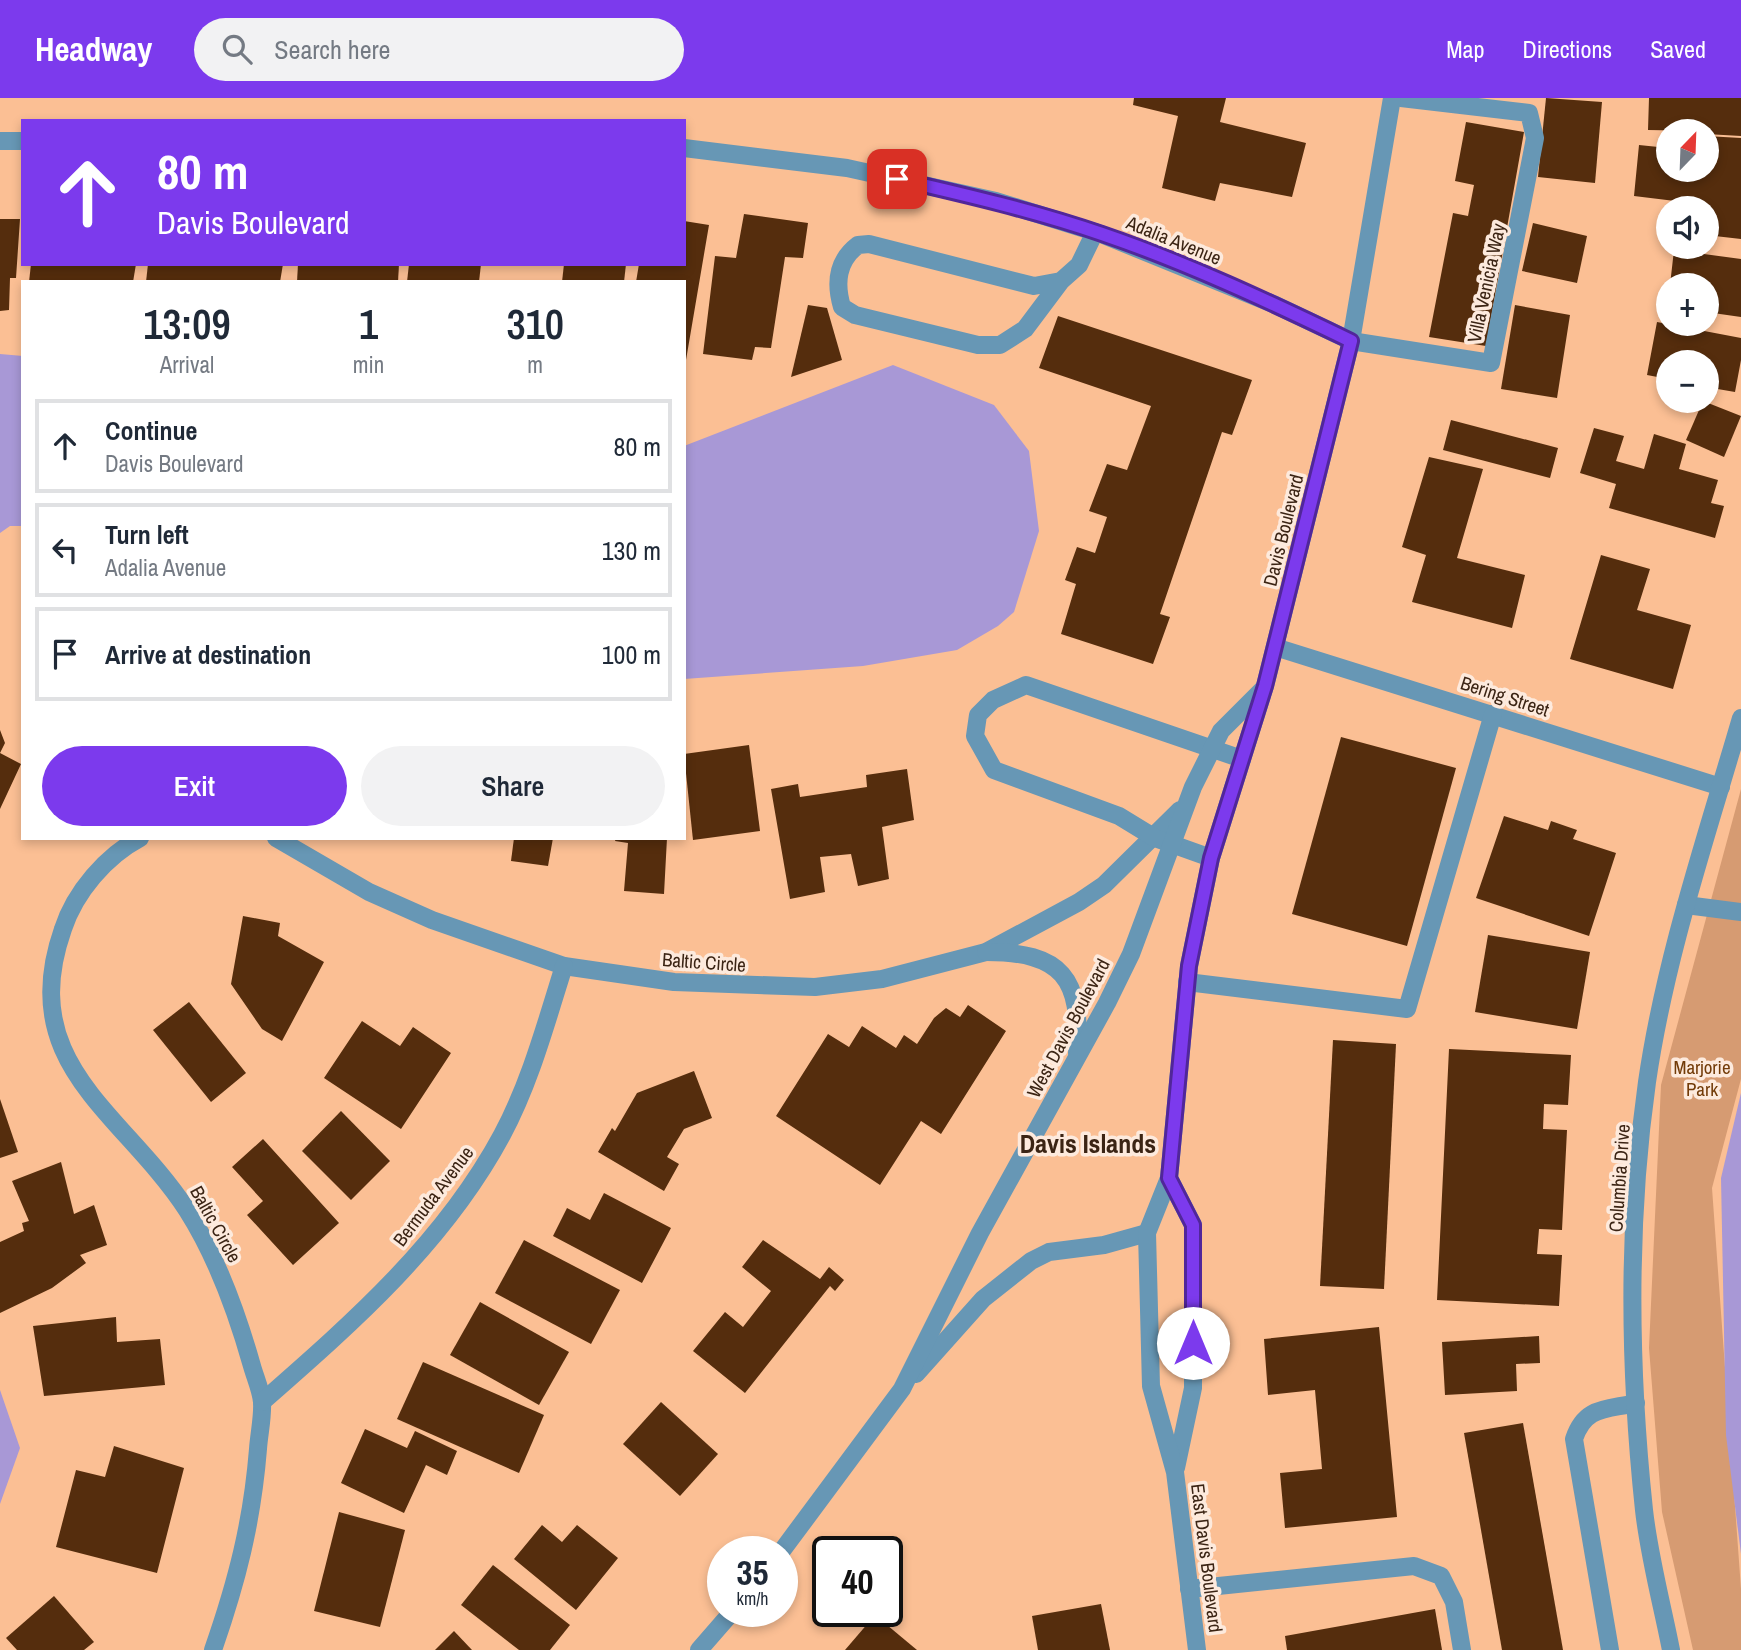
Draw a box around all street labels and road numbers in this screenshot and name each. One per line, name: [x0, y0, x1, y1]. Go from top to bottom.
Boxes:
street label: Adalia Avenue: [1122, 209, 1225, 271]
street label: Villa Venicia Way: [1461, 221, 1511, 345]
street label: Davis Boulevard: [1257, 471, 1309, 589]
street label: Bering Street: [1457, 669, 1553, 723]
street label: Baltic Circle: [661, 946, 747, 978]
street label: West Davis Boulevard: [1020, 954, 1116, 1102]
street label: Columbia Drive: [1602, 1123, 1636, 1233]
street label: Bermuda Avenue: [387, 1141, 479, 1251]
street label: Baltic Circle: [184, 1181, 248, 1267]
street label: East Davis Boulevard: [1185, 1482, 1229, 1634]

